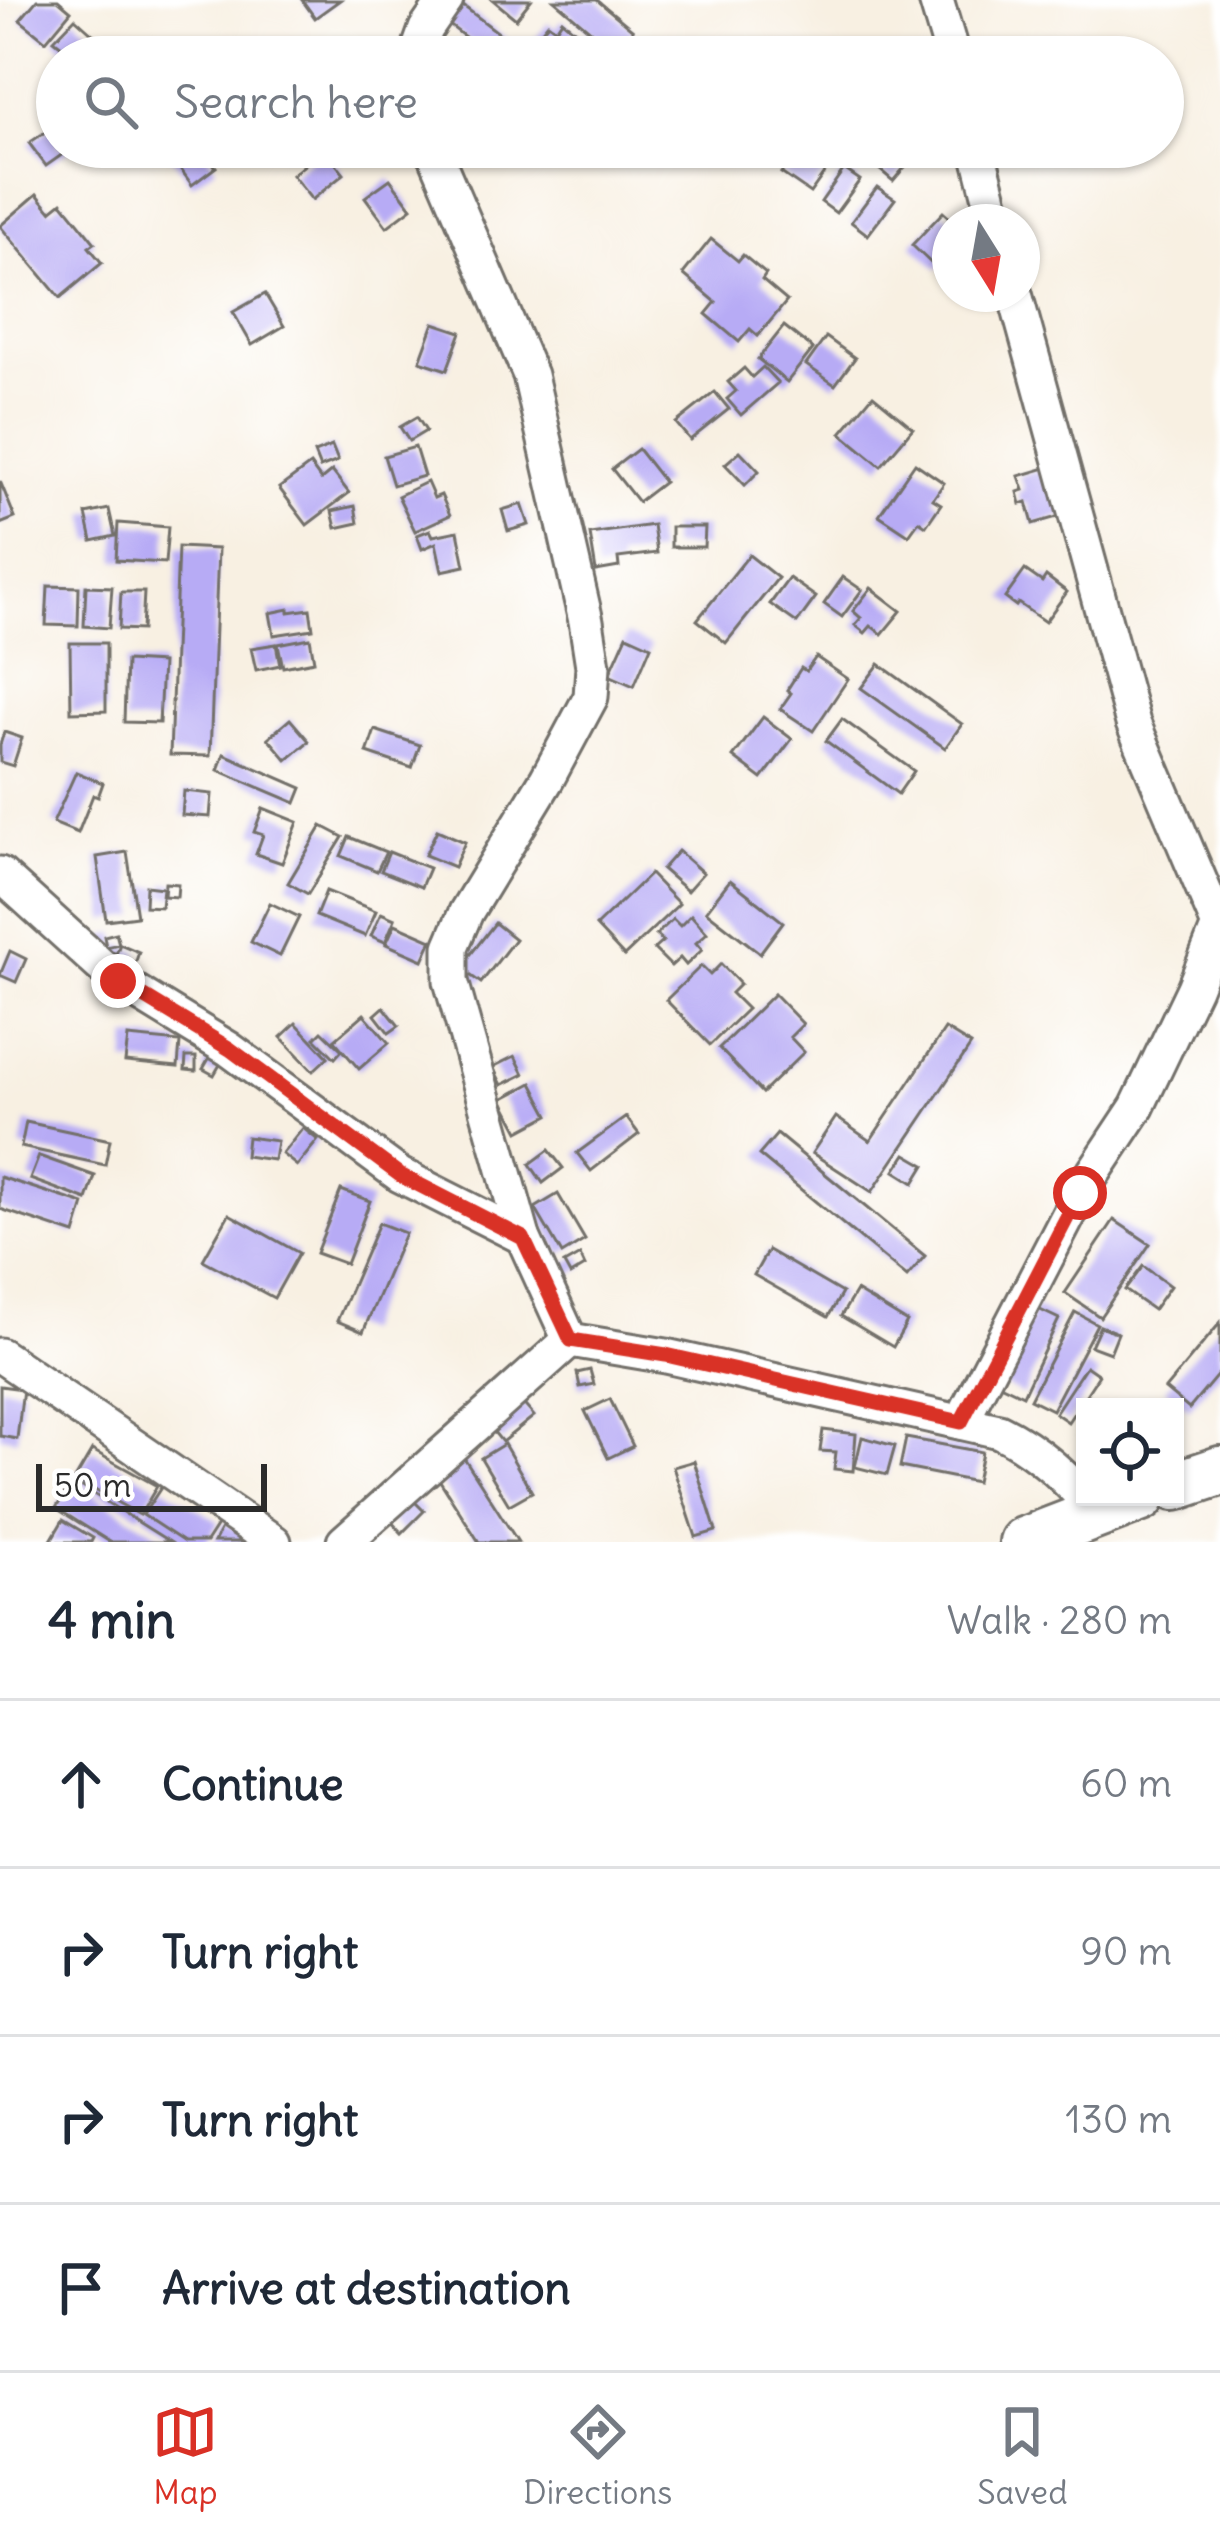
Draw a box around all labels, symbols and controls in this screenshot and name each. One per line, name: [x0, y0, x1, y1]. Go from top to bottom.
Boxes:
search box: [36, 36, 1184, 168]
icon: search: [78, 69, 144, 135]
text: Search here: [174, 74, 418, 130]
north arrow: [932, 204, 1040, 312]
route end: [91, 954, 145, 1008]
route start: [1053, 1166, 1107, 1220]
map controls: [1076, 1398, 1184, 1506]
button: locate: [1076, 1398, 1184, 1506]
scale bar: [36, 1458, 267, 1511]
text: 50 m: [54, 1464, 131, 1506]
text: 4 min: [48, 1588, 175, 1652]
text: Walk · 280 m: [947, 1596, 1172, 1645]
icon: ahead: [48, 1751, 114, 1817]
text: Continue: [162, 1756, 344, 1812]
text: 60 m: [1080, 1759, 1172, 1808]
icon: right: [48, 1919, 114, 1985]
text: Turn right: [162, 1924, 358, 1980]
text: 90 m: [1080, 1927, 1172, 1976]
icon: right: [48, 2087, 114, 2153]
text: Turn right: [162, 2092, 358, 2148]
text: 130 m: [1065, 2095, 1172, 2144]
icon: arrive: [48, 2255, 114, 2321]
text: Arrive at destination: [162, 2260, 571, 2316]
tab: Map: [152, 2399, 218, 2513]
tab: Directions: [523, 2399, 672, 2513]
tab: Saved: [977, 2399, 1068, 2513]

